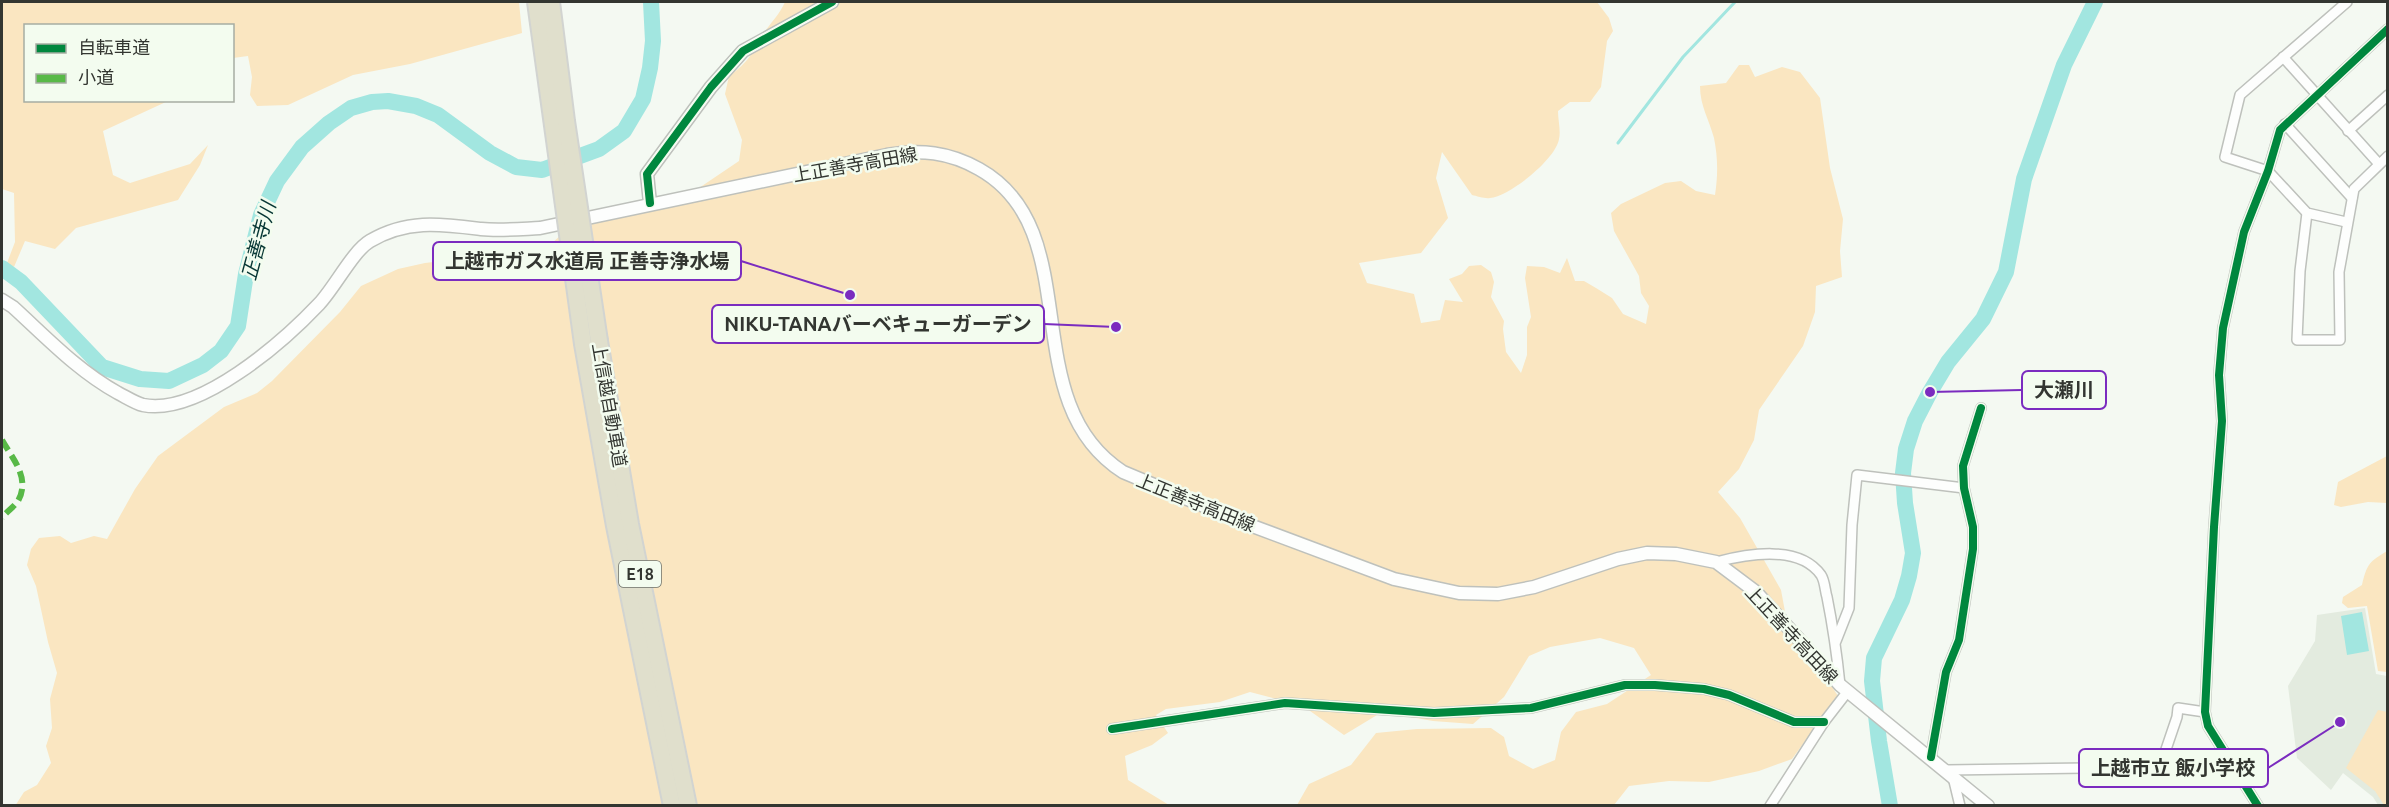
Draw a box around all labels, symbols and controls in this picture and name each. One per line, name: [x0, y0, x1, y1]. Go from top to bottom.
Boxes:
legend: [24, 24, 234, 102]
text: 自転車道: [78, 37, 150, 57]
text: 小道: [78, 67, 114, 87]
street label: 上正善寺高田線: [791, 143, 919, 185]
water label: 正善寺川: [237, 197, 280, 283]
callout: 上越市ガス水道局 正善寺浄水場: [433, 242, 741, 280]
text: 上越市ガス水道局 正善寺浄水場: [445, 249, 729, 272]
callout: NIKU-TANAバーベキューガーデン: [712, 305, 1044, 343]
text: NIKU-TANAバーベキューガーデン: [724, 312, 1032, 335]
street label: 上信越自動車道: [589, 341, 631, 469]
callout: 大瀬川: [2022, 371, 2106, 409]
text: 大瀬川: [2034, 378, 2094, 401]
street label: 上正善寺高田線: [1134, 469, 1258, 535]
road number: E18: [619, 561, 661, 587]
street label: 上正善寺高田線: [1742, 581, 1842, 687]
callout: 上越市立 飯小学校: [2079, 749, 2268, 787]
text: 上越市立 飯小学校: [2091, 756, 2255, 779]

